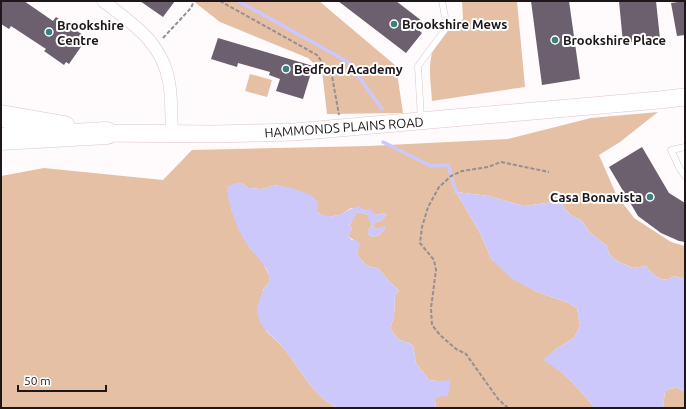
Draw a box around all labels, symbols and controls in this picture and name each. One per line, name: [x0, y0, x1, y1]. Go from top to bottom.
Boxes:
place label: Brookshire Mews: [402, 17, 507, 31]
place label: Brookshire Centre: [57, 18, 124, 47]
marker: Brookshire Mews: [389, 19, 399, 29]
marker: Brookshire Centre: [44, 27, 54, 37]
place label: Brookshire Place: [563, 33, 666, 47]
marker: Brookshire Place: [550, 35, 560, 45]
place label: Bedford Academy: [294, 62, 403, 76]
marker: Bedford Academy: [281, 64, 291, 74]
street label: HAMMONDS PLAINS ROAD: [264, 114, 424, 140]
place label: Casa Bonavista: [550, 190, 642, 204]
marker: Casa Bonavista: [645, 192, 655, 202]
scale bar: [18, 367, 106, 393]
text: 50 m: [24, 374, 51, 387]

